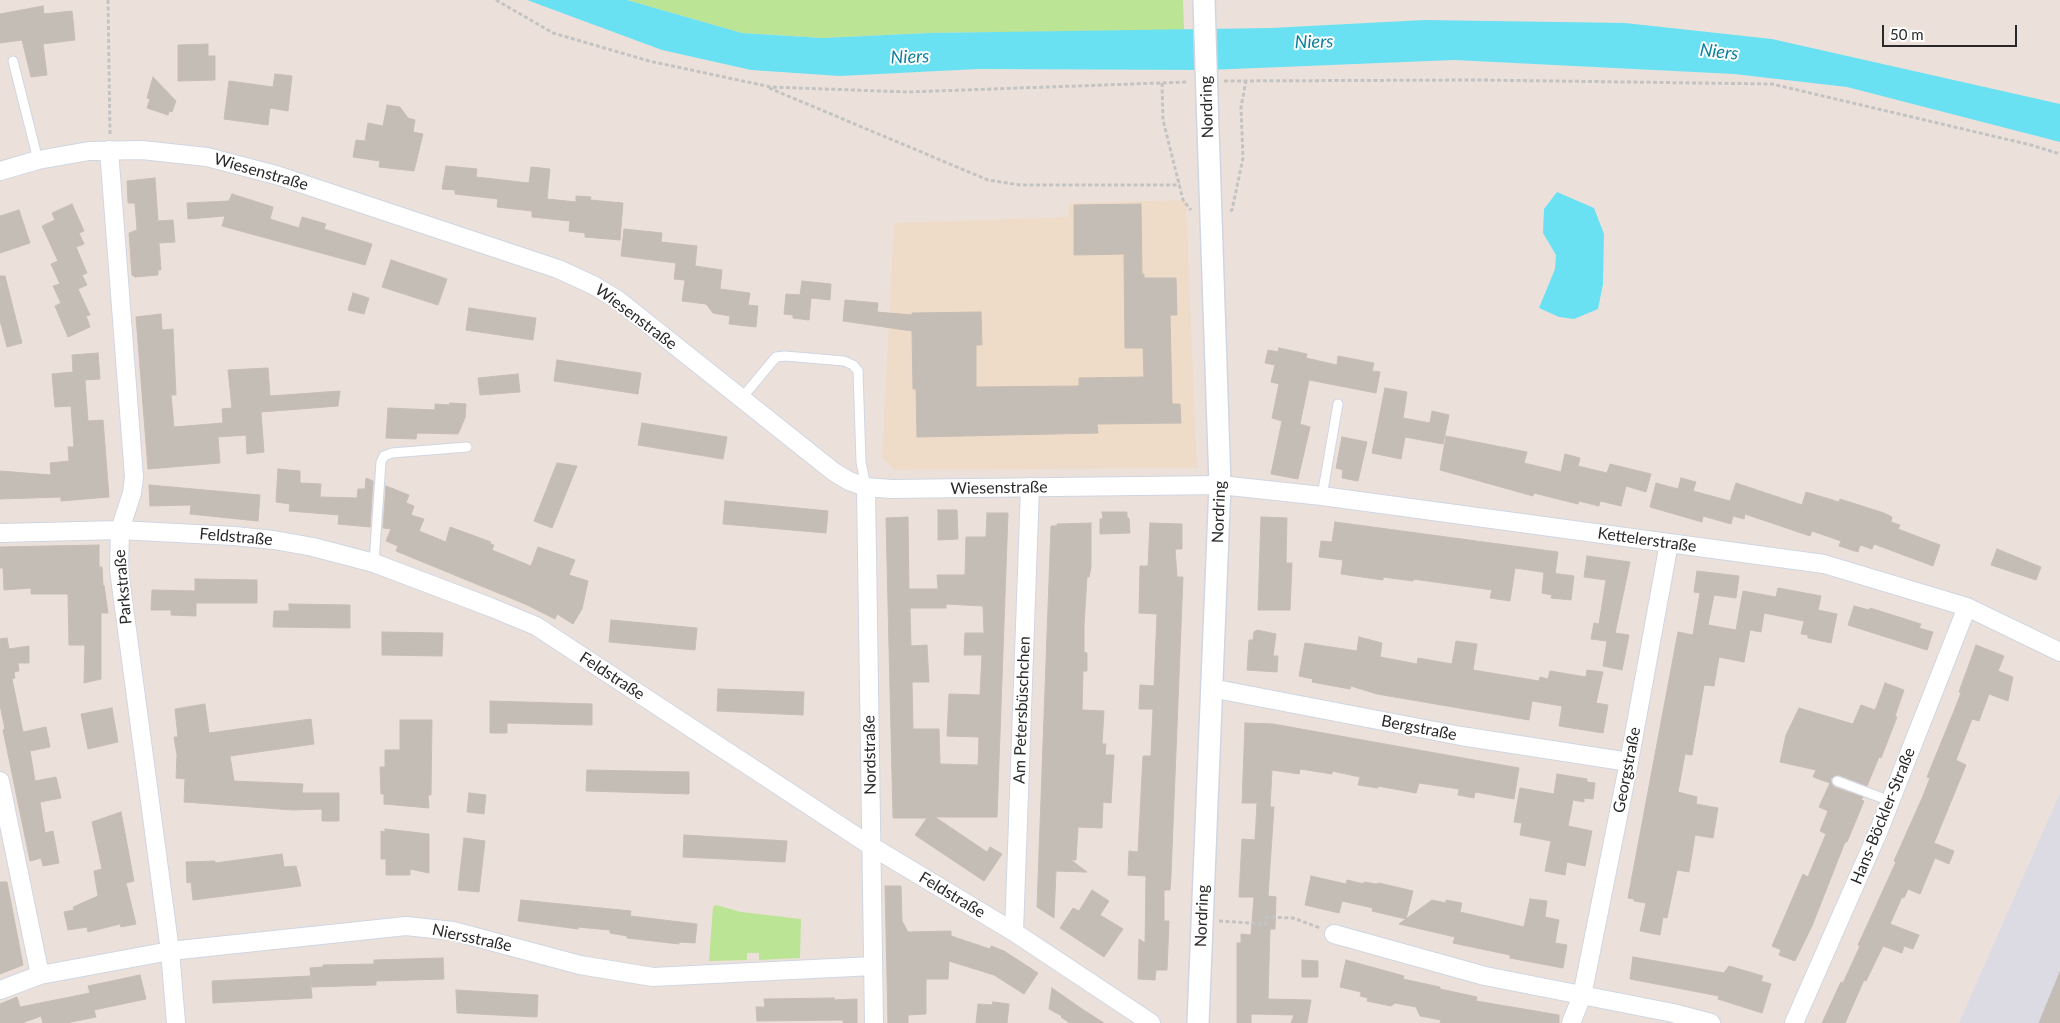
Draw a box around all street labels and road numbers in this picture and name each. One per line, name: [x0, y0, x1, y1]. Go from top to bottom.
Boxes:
street label: Nordring: [1196, 75, 1218, 139]
street label: Wiesenstraße: [212, 149, 310, 195]
street label: Wiesenstraße: [591, 280, 681, 354]
street label: Wiesenstraße: [950, 478, 1048, 498]
street label: Nordring: [1208, 480, 1230, 544]
street label: Feldstraße: [199, 524, 273, 550]
street label: Kettelerstraße: [1596, 524, 1698, 556]
street label: Parkstraße: [110, 549, 136, 625]
street label: Am Petersbüschchen: [1010, 636, 1034, 784]
street label: Feldstraße: [576, 648, 648, 704]
street label: Bergstraße: [1380, 711, 1458, 745]
street label: Nordstraße: [860, 715, 880, 795]
street label: Georgstraße: [1609, 725, 1645, 815]
street label: Hans-Böckler-Straße: [1847, 745, 1919, 887]
street label: Feldstraße: [916, 868, 988, 922]
street label: Nordring: [1191, 884, 1213, 948]
street label: Niersstraße: [430, 920, 514, 956]

